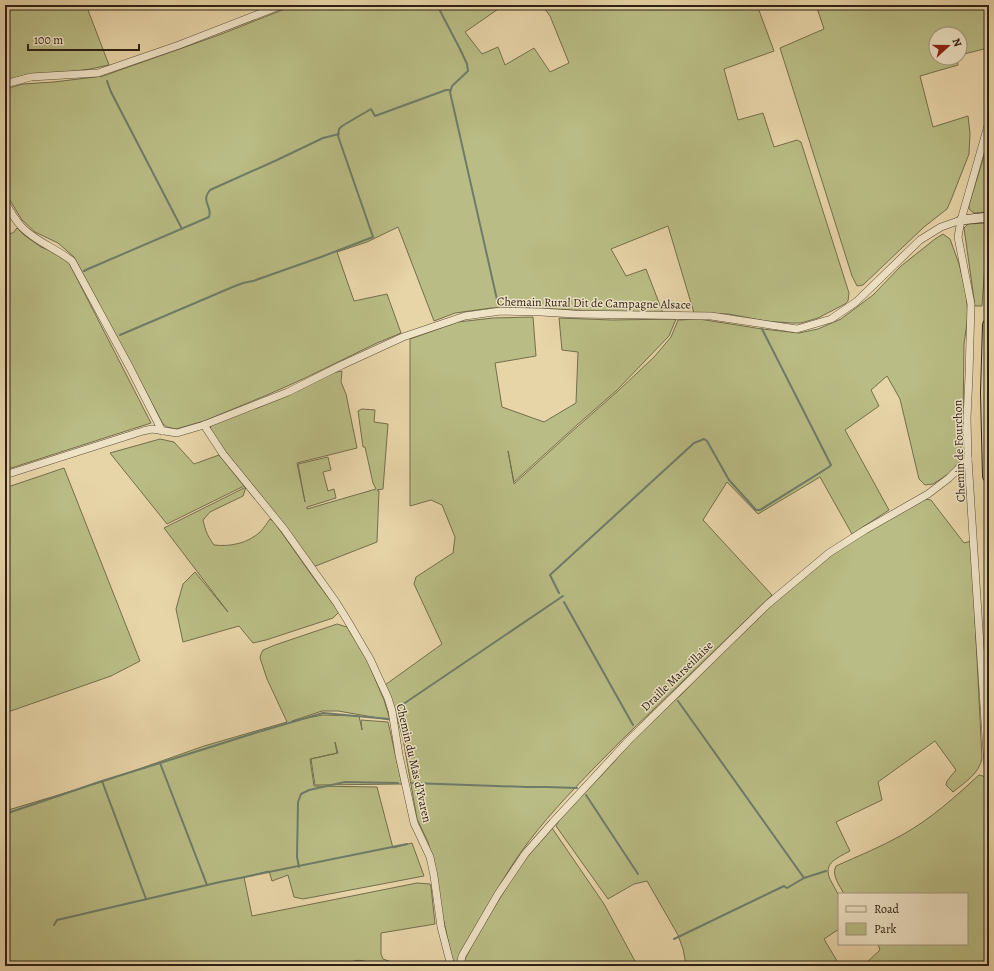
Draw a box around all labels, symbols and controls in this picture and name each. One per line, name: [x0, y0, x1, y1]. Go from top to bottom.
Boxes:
scale bar: [28, 26, 139, 52]
north arrow: [928, 26, 968, 66]
text: 100 m: [34, 32, 63, 48]
text: N: [948, 36, 965, 49]
street label: Chemain Rural Dit de Campagne Alsace: [497, 293, 691, 313]
street label: Chemin de Fourchon: [949, 399, 969, 502]
street label: Draille Marseillaise: [638, 637, 716, 715]
street label: Chemin du Mas d'Yvaren: [393, 702, 436, 824]
legend: [838, 893, 968, 945]
text: Road: [874, 901, 900, 917]
text: Park: [874, 921, 897, 937]

